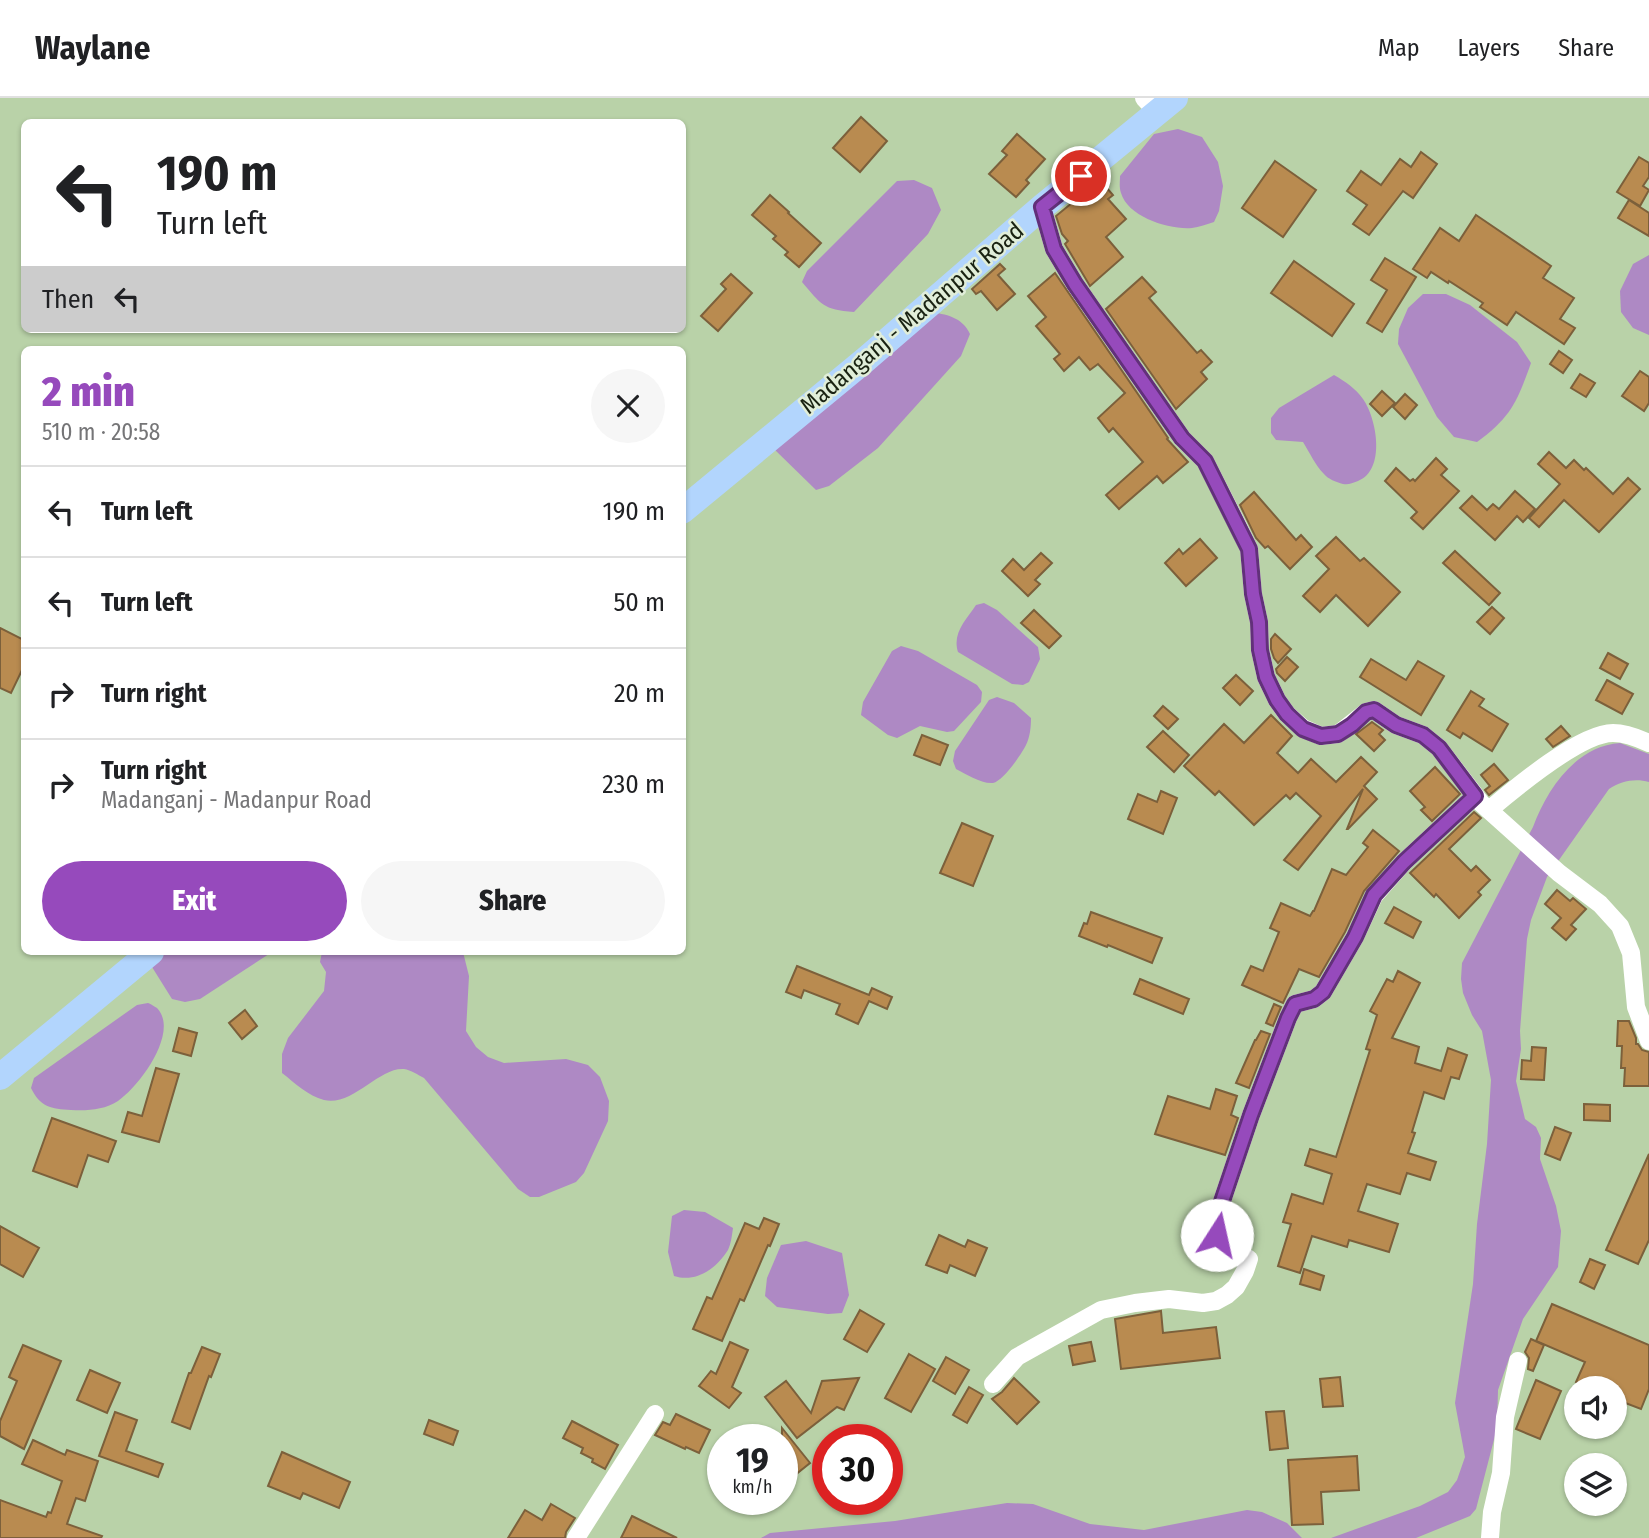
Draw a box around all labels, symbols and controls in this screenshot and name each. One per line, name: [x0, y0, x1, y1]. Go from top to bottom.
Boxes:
text: Waylane: [35, 28, 150, 68]
text: Map: [1378, 34, 1420, 62]
text: Layers: [1458, 34, 1520, 62]
text: Share: [1558, 34, 1614, 62]
text: 190 m: [157, 144, 277, 203]
pin: [1051, 146, 1111, 206]
icon: left: [42, 147, 133, 238]
icon: arrive: [1062, 157, 1100, 195]
text: Turn left: [157, 204, 267, 242]
street label: Madanganj - Madanpur Road: [795, 216, 1029, 420]
icon: left: [108, 280, 146, 318]
text: Then: [42, 284, 94, 315]
text: 2 min: [42, 367, 135, 417]
button: close: [591, 369, 665, 443]
text: 510 m · 20:58: [42, 418, 160, 446]
icon: left: [42, 493, 80, 531]
text: Turn left: [101, 496, 193, 527]
text: 190 m: [603, 496, 665, 527]
icon: left: [42, 584, 80, 622]
text: Turn left: [101, 587, 193, 618]
text: 50 m: [613, 587, 665, 618]
icon: right: [42, 675, 80, 713]
text: Turn right: [101, 678, 207, 709]
text: 20 m: [614, 678, 665, 709]
text: Turn right: [101, 755, 207, 786]
icon: right: [42, 766, 80, 804]
text: 230 m: [602, 769, 665, 800]
text: Madanganj - Madanpur Road: [101, 786, 372, 814]
button: Exit: [42, 861, 347, 941]
button: Share: [361, 861, 665, 941]
position arrow: [1180, 1198, 1254, 1272]
map controls: [1564, 1376, 1627, 1516]
button: sound: [1564, 1376, 1627, 1439]
speed limit sign: 30: [812, 1424, 903, 1515]
text: 19: [736, 1439, 769, 1481]
button: layers: [1564, 1453, 1627, 1516]
text: km/h: [732, 1476, 773, 1498]

